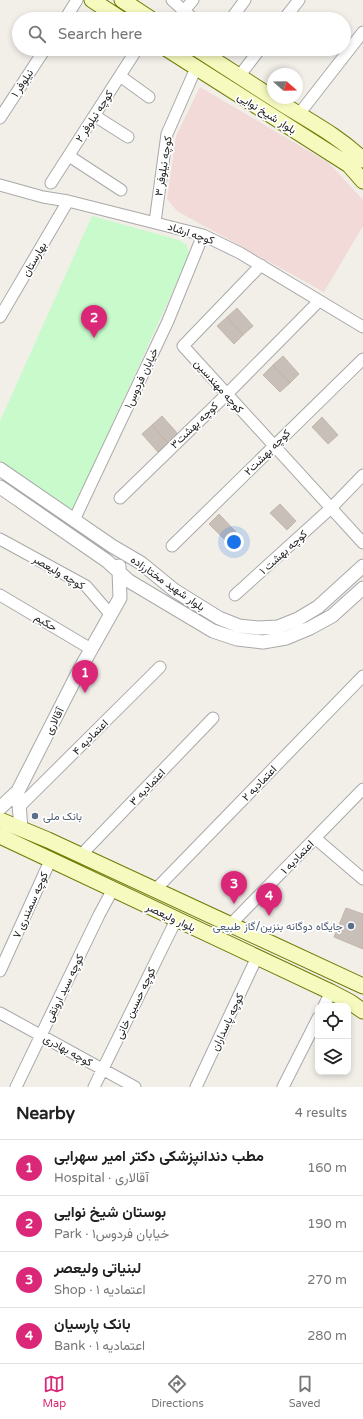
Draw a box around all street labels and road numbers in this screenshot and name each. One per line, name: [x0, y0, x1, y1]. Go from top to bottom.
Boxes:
street label: ۱ نیلوفر: [9, 67, 36, 100]
street label: کوچه نیلوفر ۲: [73, 88, 117, 145]
street label: بلوار شیخ نوایی: [234, 90, 299, 138]
street label: کوچه نیلوفر ۳: [152, 135, 176, 197]
street label: کوچه ارشاد: [166, 220, 216, 248]
street label: بهارستان: [19, 240, 49, 279]
street label: خیابان فردوس۱: [122, 346, 161, 411]
street label: کوچه مهندسین: [190, 357, 246, 417]
street label: کوچه بهشت۳: [168, 399, 222, 452]
street label: کوچه بهشت۲: [242, 427, 294, 479]
street label: کوچه بهشت ۱: [257, 527, 311, 578]
street label: کوچه ولیعصر: [29, 552, 87, 593]
street label: بلوار شهید مختارزاده: [128, 553, 207, 614]
street label: حکیم: [32, 611, 59, 635]
street label: آقالاری: [42, 704, 67, 737]
street label: اعتمادیه ۴: [70, 717, 111, 758]
street label: اعتمادیه ۲: [239, 763, 279, 804]
street label: اعتمادیه ۳: [127, 766, 168, 808]
street label: اعتمادیه ۱: [278, 838, 317, 877]
street label: کوچه سمندری ۷: [10, 870, 52, 941]
street label: بلوار ولیعصر: [143, 900, 197, 935]
street label: کوچه سید ارونقی: [42, 952, 87, 1025]
street label: کوچه حسین خانی: [112, 965, 159, 1042]
street label: کوچه پاسداران: [208, 991, 247, 1054]
street label: کوچه بهادری: [40, 1032, 95, 1070]

